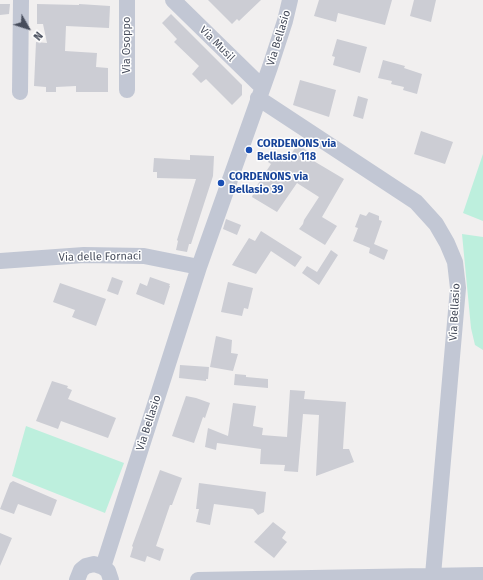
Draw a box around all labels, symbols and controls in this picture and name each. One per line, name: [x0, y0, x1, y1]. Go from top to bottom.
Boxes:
north arrow: [8, 8, 48, 48]
street label: Via Bellasio: [264, 8, 294, 68]
street label: Via Osoppo: [120, 17, 134, 73]
street label: Via Musil: [197, 24, 237, 64]
text: N: [30, 29, 45, 43]
place label: CORDENONS via Bellasio 118: [257, 137, 336, 163]
marker: CORDENONS via Bellasio 118: [244, 145, 254, 155]
place label: CORDENONS via Bellasio 39: [229, 170, 308, 196]
marker: CORDENONS via Bellasio 39: [216, 178, 226, 188]
street label: Via delle Fornaci: [59, 250, 141, 264]
street label: Via Bellasio: [447, 283, 463, 341]
street label: Via Bellasio: [134, 394, 164, 452]

